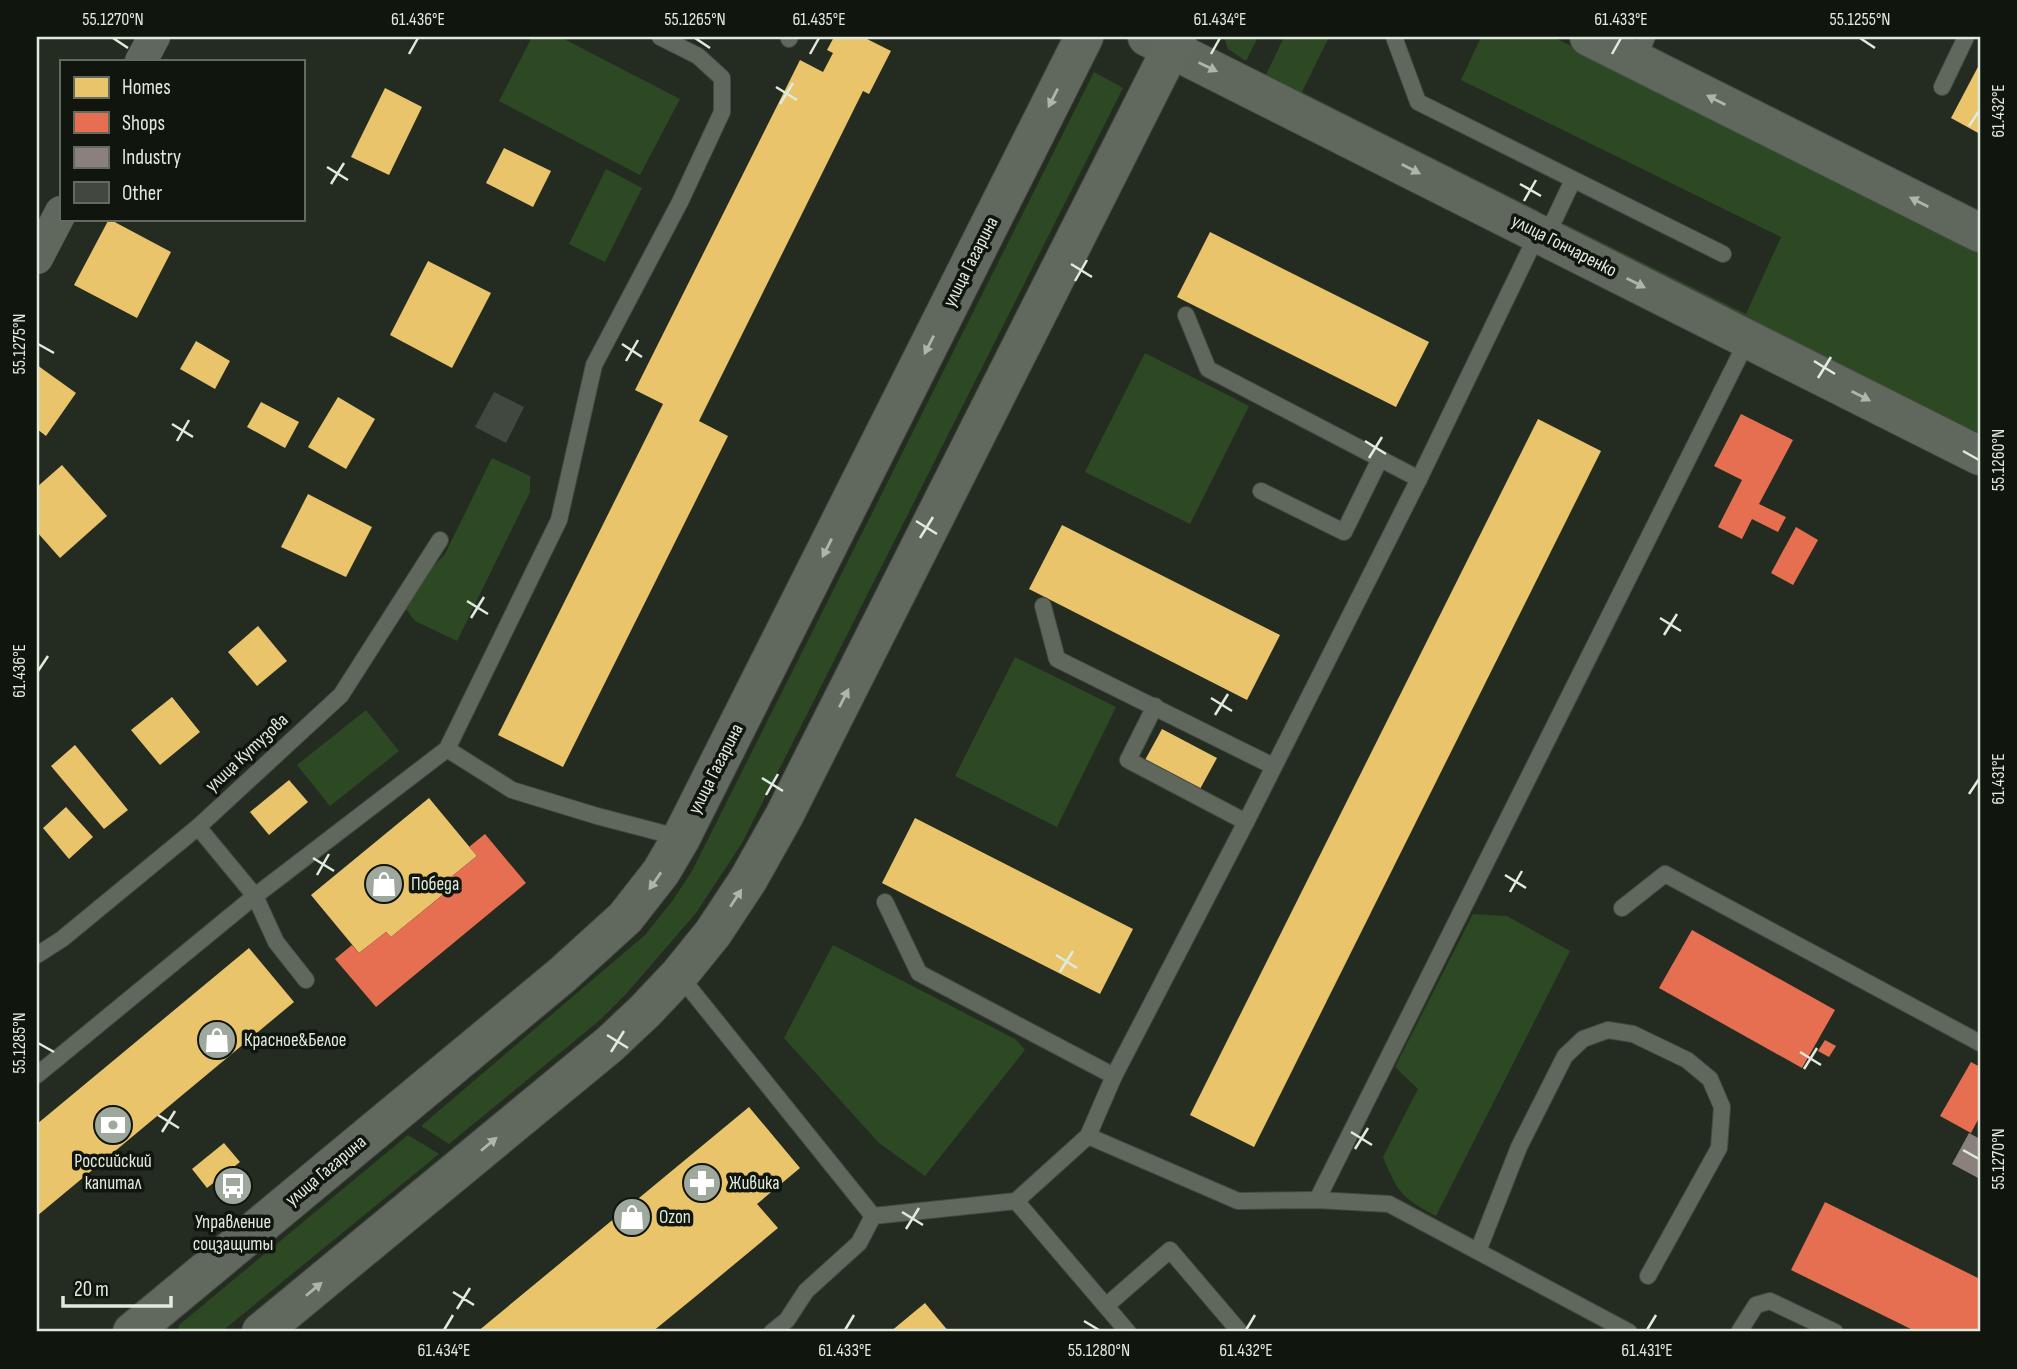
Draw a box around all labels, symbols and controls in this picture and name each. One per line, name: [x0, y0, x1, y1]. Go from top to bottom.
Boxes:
text: 55.1270°N: [82, 9, 144, 30]
text: 61.436°E: [391, 9, 445, 30]
text: 55.1265°N: [664, 9, 726, 30]
text: 61.435°E: [792, 9, 846, 30]
text: 61.434°E: [1194, 9, 1246, 30]
text: 61.433°E: [1594, 9, 1648, 30]
text: 55.1255°N: [1830, 9, 1890, 30]
legend: [60, 60, 304, 220]
one-way arrow: [1198, 61, 1218, 72]
text: Homes: [122, 75, 171, 100]
text: 61.432°E: [1988, 84, 2009, 138]
one-way arrow: [1048, 88, 1059, 108]
one-way arrow: [1706, 95, 1726, 106]
text: Shops: [122, 111, 165, 136]
text: Industry: [122, 145, 181, 170]
one-way arrow: [1401, 164, 1421, 175]
text: Other: [122, 181, 162, 206]
one-way arrow: [1909, 196, 1929, 207]
street label: улица Гончаренко: [1508, 210, 1620, 282]
street label: улица Гагарина: [938, 213, 1004, 311]
one-way arrow: [1626, 277, 1646, 288]
text: 55.1275°N: [9, 314, 30, 374]
one-way arrow: [924, 335, 935, 355]
one-way arrow: [1851, 391, 1871, 402]
text: 55.1260°N: [1988, 429, 2009, 491]
one-way arrow: [822, 538, 833, 558]
text: 61.436°E: [9, 644, 30, 698]
one-way arrow: [838, 688, 849, 708]
street label: улица Кутузова: [201, 709, 293, 797]
street label: улица Гагарина: [683, 720, 749, 818]
text: 61.431°E: [1988, 753, 2009, 805]
shop icon: Победа: [363, 863, 405, 905]
one-way arrow: [648, 872, 662, 890]
place label: Победа: [411, 873, 459, 896]
one-way arrow: [730, 889, 743, 908]
text: 55.1285°N: [9, 1012, 30, 1074]
shop icon: Красное&Белое: [196, 1019, 238, 1061]
place label: Красное&Белое: [244, 1029, 346, 1052]
bank icon: Российский капитал: [92, 1104, 134, 1146]
text: 55.1270°N: [1988, 1128, 2009, 1190]
street label: улица Гагарина: [281, 1131, 371, 1211]
one-way arrow: [480, 1136, 498, 1151]
place label: Российский капитал: [74, 1150, 152, 1195]
pharmacy icon: Живика: [681, 1162, 723, 1204]
bus stop icon: Управление соцзащиты: [212, 1165, 254, 1207]
place label: Живика: [729, 1172, 780, 1195]
shop icon: Ozon: [611, 1196, 653, 1238]
place label: Ozon: [659, 1206, 691, 1229]
place label: Управление соцзащиты: [193, 1211, 273, 1256]
scale bar: [63, 1264, 172, 1308]
text: 20 m: [74, 1277, 109, 1302]
one-way arrow: [305, 1281, 323, 1297]
text: 61.434°E: [418, 1340, 470, 1361]
text: 61.433°E: [818, 1340, 872, 1361]
text: 55.1280°N: [1068, 1340, 1130, 1361]
text: 61.432°E: [1219, 1340, 1273, 1361]
text: 61.431°E: [1621, 1340, 1673, 1361]

